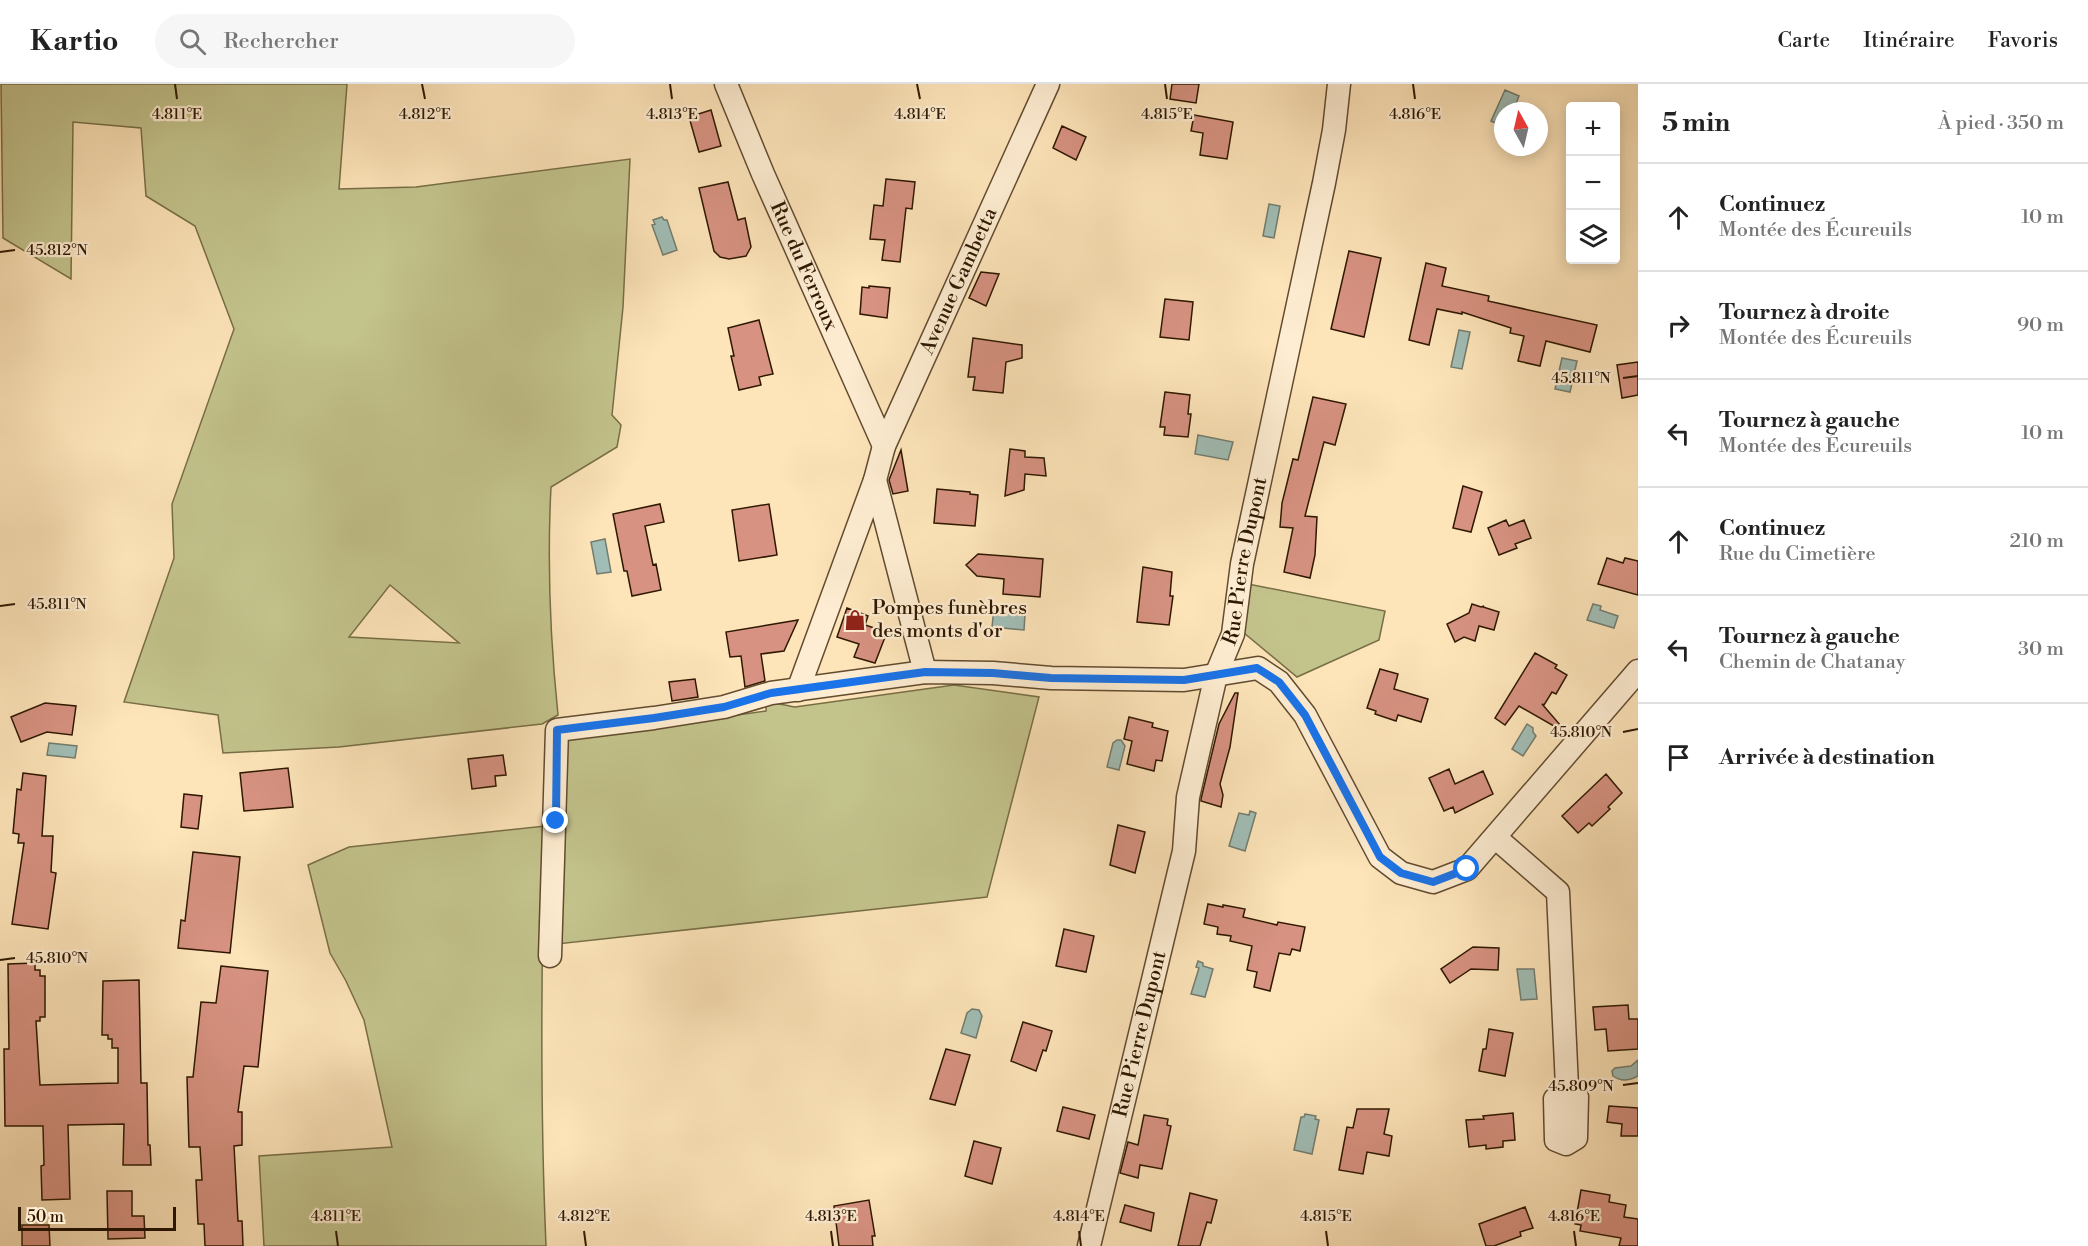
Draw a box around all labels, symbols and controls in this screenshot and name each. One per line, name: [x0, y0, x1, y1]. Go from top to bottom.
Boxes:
search box: [155, 14, 575, 68]
text: Kartio: [30, 24, 119, 59]
icon: search: [176, 25, 209, 58]
text: Rechercher: [224, 28, 339, 55]
text: Carte: [1778, 28, 1830, 54]
text: Itinéraire: [1863, 28, 1955, 54]
text: Favoris: [1988, 28, 2058, 54]
north arrow: [1494, 102, 1548, 156]
map controls: [1566, 102, 1620, 264]
button: +: [1566, 102, 1620, 156]
text: 4.811°E: [152, 105, 202, 124]
text: 4.812°E: [399, 105, 451, 124]
text: 4.813°E: [646, 105, 698, 124]
text: 4.814°E: [894, 105, 946, 124]
text: 4.815°E: [1141, 105, 1193, 124]
text: 4.816°E: [1389, 105, 1441, 124]
text: 5 min: [1662, 107, 1730, 139]
text: À pied · 350 m: [1938, 111, 2064, 136]
button: −: [1566, 156, 1620, 210]
text: Continuez: [1719, 191, 1825, 218]
street label: Rue du Ferroux: [764, 198, 844, 335]
icon: ahead: [1662, 201, 1695, 234]
street label: Avenue Gambetta: [914, 203, 1003, 359]
text: 10 m: [2021, 205, 2064, 230]
button: layers: [1566, 210, 1620, 264]
text: Montée des Écureuils: [1719, 218, 1912, 243]
text: 45.812°N: [26, 241, 88, 260]
text: Tournez à droite: [1719, 299, 1890, 326]
icon: right: [1662, 309, 1695, 342]
text: 90 m: [2017, 313, 2064, 338]
text: Montée des Écureuils: [1719, 326, 1912, 351]
text: 45.811°N: [1551, 369, 1611, 388]
text: Tournez à gauche: [1719, 407, 1900, 434]
icon: left: [1662, 417, 1695, 450]
text: 10 m: [2021, 421, 2064, 446]
text: Montée des Écureuils: [1719, 434, 1912, 459]
street label: Rue Pierre Dupont: [1217, 475, 1273, 649]
text: Continuez: [1719, 515, 1825, 542]
icon: ahead: [1662, 525, 1695, 558]
text: 210 m: [2009, 529, 2064, 554]
text: Rue du Cimetière: [1719, 542, 1876, 567]
text: 45.811°N: [27, 595, 87, 614]
place label: Pompes funèbres des monts d'or: [872, 596, 1027, 644]
shop icon: Pompes funèbres des monts d'or: [843, 608, 867, 632]
text: Tournez à gauche: [1719, 623, 1900, 650]
icon: left: [1662, 633, 1695, 666]
text: 30 m: [2018, 637, 2064, 662]
text: Chemin de Chatanay: [1719, 650, 1905, 675]
text: 45.810°N: [1550, 723, 1612, 742]
icon: arrive: [1662, 741, 1695, 774]
text: Arrivée à destination: [1719, 744, 1935, 771]
route end: [542, 807, 568, 833]
route start: [1453, 855, 1479, 881]
street label: Rue Pierre Dupont: [1108, 948, 1172, 1120]
text: 45.810°N: [26, 949, 88, 968]
text: 45.809°N: [1548, 1077, 1614, 1096]
scale bar: [18, 1204, 176, 1232]
text: 50 m: [27, 1207, 64, 1227]
text: 4.811°E: [311, 1207, 361, 1226]
text: 4.812°E: [558, 1207, 610, 1226]
text: 4.813°E: [805, 1207, 857, 1226]
text: 4.814°E: [1053, 1207, 1105, 1226]
text: 4.815°E: [1300, 1207, 1352, 1226]
text: 4.816°E: [1548, 1207, 1600, 1226]

